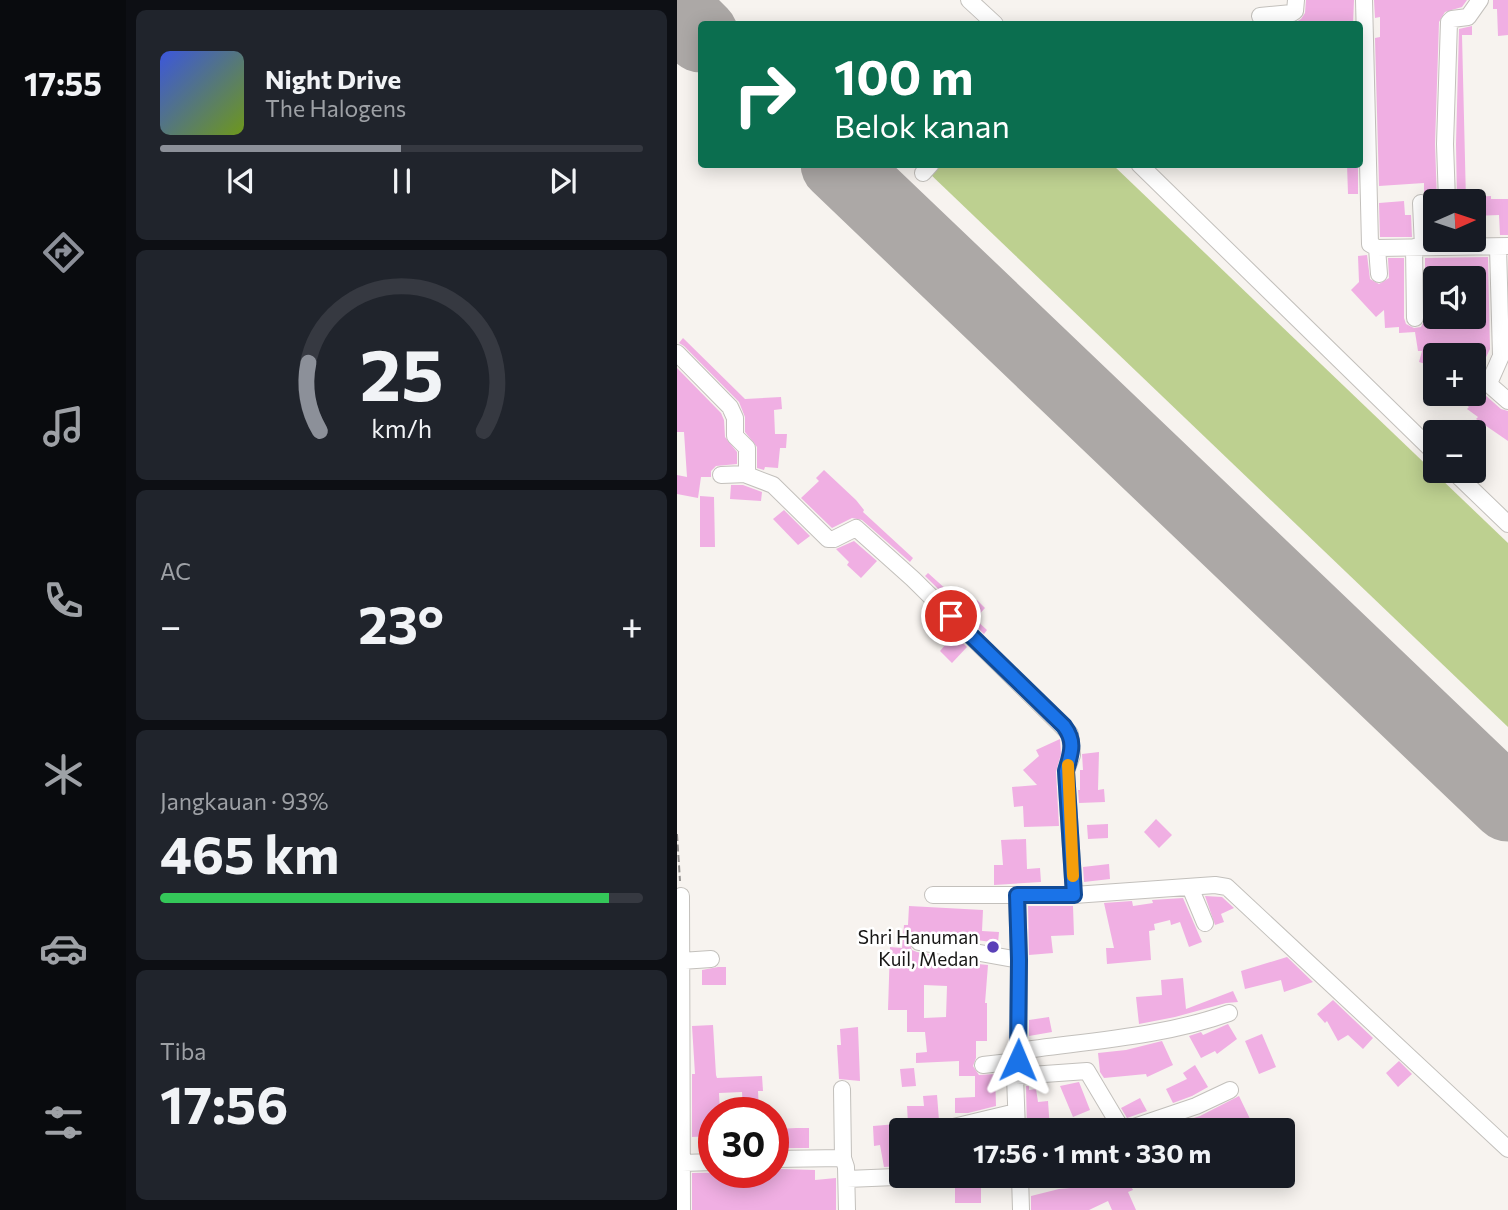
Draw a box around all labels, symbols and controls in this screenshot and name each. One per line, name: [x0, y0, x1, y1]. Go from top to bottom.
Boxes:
text: 100 m: [834, 45, 973, 105]
icon: right: [719, 49, 810, 140]
text: 17:55: [24, 63, 102, 103]
text: Night Drive: [265, 63, 401, 94]
text: The Halogens: [265, 94, 406, 122]
text: Belok kanan: [834, 105, 1010, 145]
icon: previous: [222, 162, 260, 200]
icon: pause: [383, 162, 421, 200]
icon: next: [544, 162, 582, 200]
north arrow: [1423, 189, 1485, 252]
map controls: [1423, 189, 1486, 483]
icon: directions: [39, 228, 88, 277]
button: sound: [1423, 266, 1486, 329]
text: 25: [360, 327, 443, 416]
button: +: [1423, 343, 1486, 406]
icon: music: [39, 402, 88, 451]
text: km/h: [371, 413, 432, 443]
button: −: [1423, 420, 1486, 483]
text: AC: [160, 557, 191, 585]
icon: phone: [39, 576, 88, 625]
pin: [921, 586, 981, 646]
text: 23°: [358, 591, 444, 655]
icon: arrive: [932, 597, 970, 635]
text: −: [160, 601, 182, 648]
text: +: [621, 601, 643, 648]
icon: climate: [39, 750, 88, 799]
text: Jangkauan · 93%: [160, 787, 328, 815]
text: 465 km: [160, 821, 339, 885]
icon: car: [39, 924, 88, 973]
place label: Shri Hanuman Kuil, Medan: [858, 925, 979, 970]
marker: Shri Hanuman Kuil, Medan: [985, 939, 1001, 955]
position arrow: [981, 1023, 1055, 1097]
text: Tiba: [160, 1037, 206, 1065]
text: 17:56: [160, 1071, 288, 1135]
speed limit sign: 30: [698, 1097, 789, 1188]
icon: filters: [39, 1098, 88, 1147]
text: 17:56 · 1 mnt · 330 m: [973, 1137, 1211, 1168]

